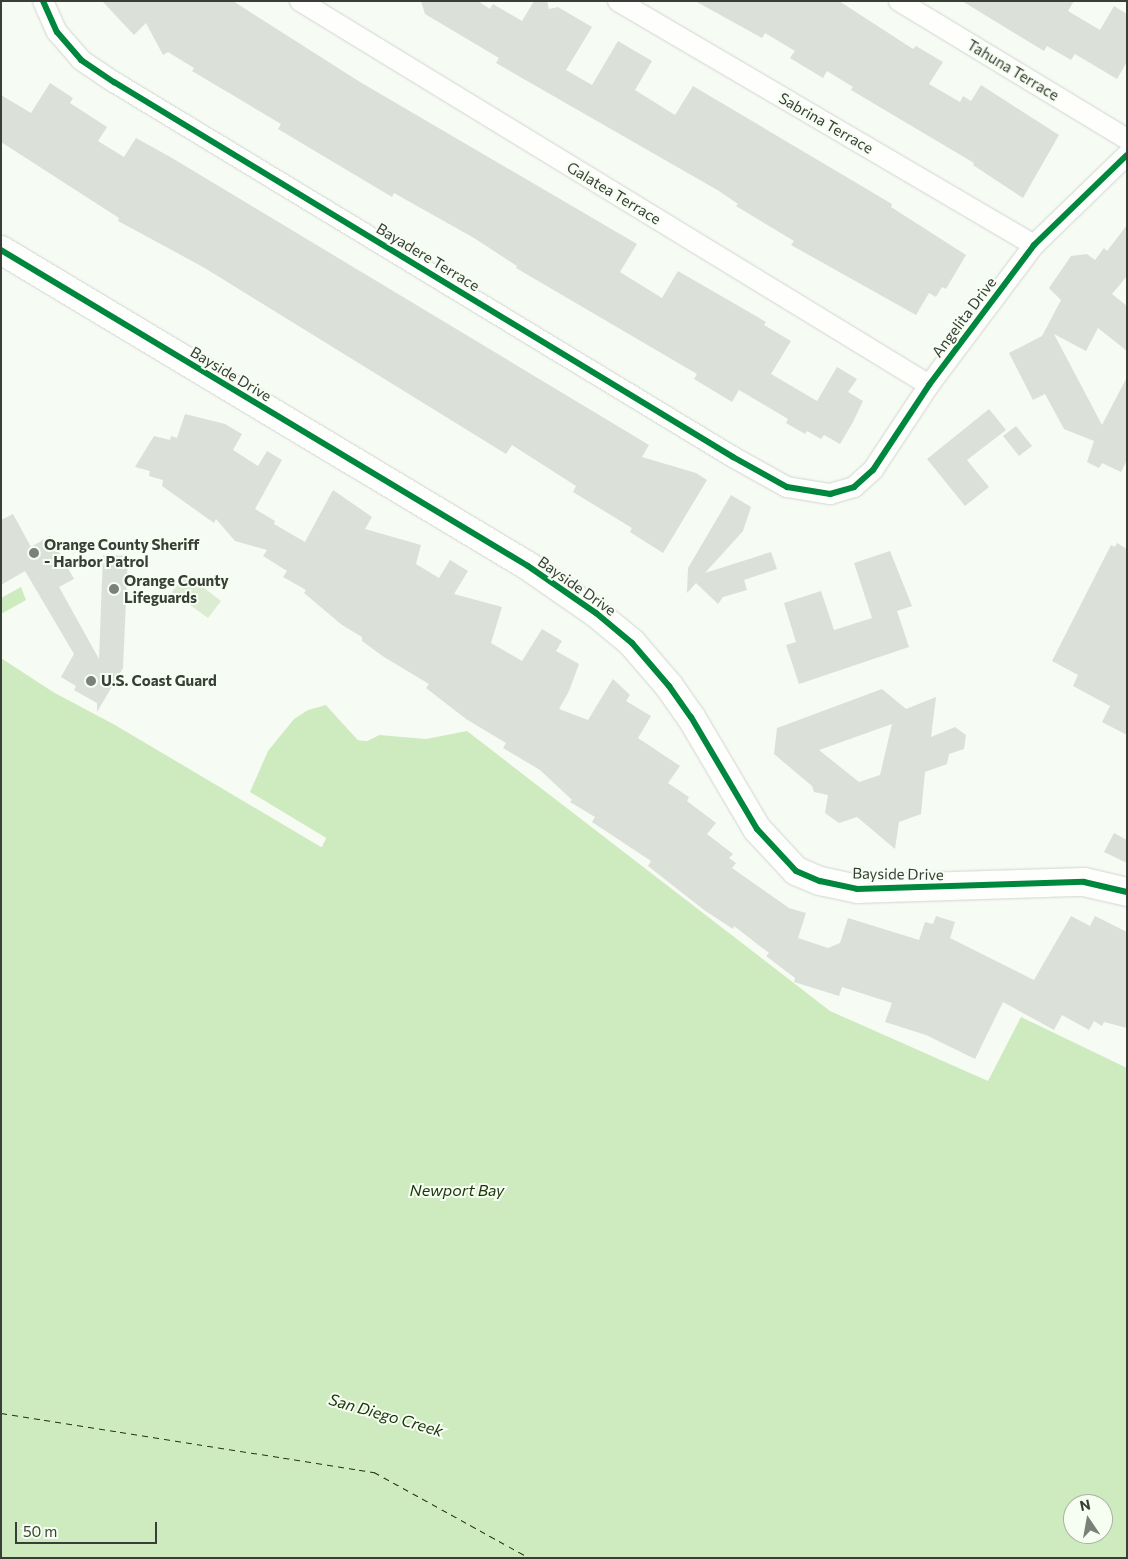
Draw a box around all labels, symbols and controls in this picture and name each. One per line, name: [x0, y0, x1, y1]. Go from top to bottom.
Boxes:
street label: Tahuna Terrace: [964, 36, 1062, 104]
street label: Sabrina Terrace: [776, 89, 876, 157]
street label: Galatea Terrace: [564, 158, 664, 228]
street label: Bayadere Terrace: [373, 219, 483, 295]
street label: Angelita Drive: [928, 273, 1000, 361]
street label: Bayside Drive: [187, 343, 275, 405]
place label: Orange County Sheriff - Harbor Patrol: [44, 535, 199, 570]
marker: Orange County Sheriff - Harbor Patrol: [28, 547, 40, 559]
street label: Bayside Drive: [534, 552, 620, 620]
place label: Orange County Lifeguards: [124, 571, 229, 606]
marker: Orange County Lifeguards: [108, 583, 120, 595]
place label: U.S. Coast Guard: [101, 672, 217, 690]
marker: U.S. Coast Guard: [85, 675, 97, 687]
street label: Bayside Drive: [852, 864, 944, 884]
water label: Newport Bay: [410, 1180, 504, 1200]
water label: San Diego Creek: [327, 1389, 445, 1441]
north arrow: [1063, 1494, 1113, 1544]
text: N: [1078, 1495, 1092, 1514]
scale bar: [18, 1512, 160, 1544]
text: 50 m: [23, 1522, 57, 1540]

